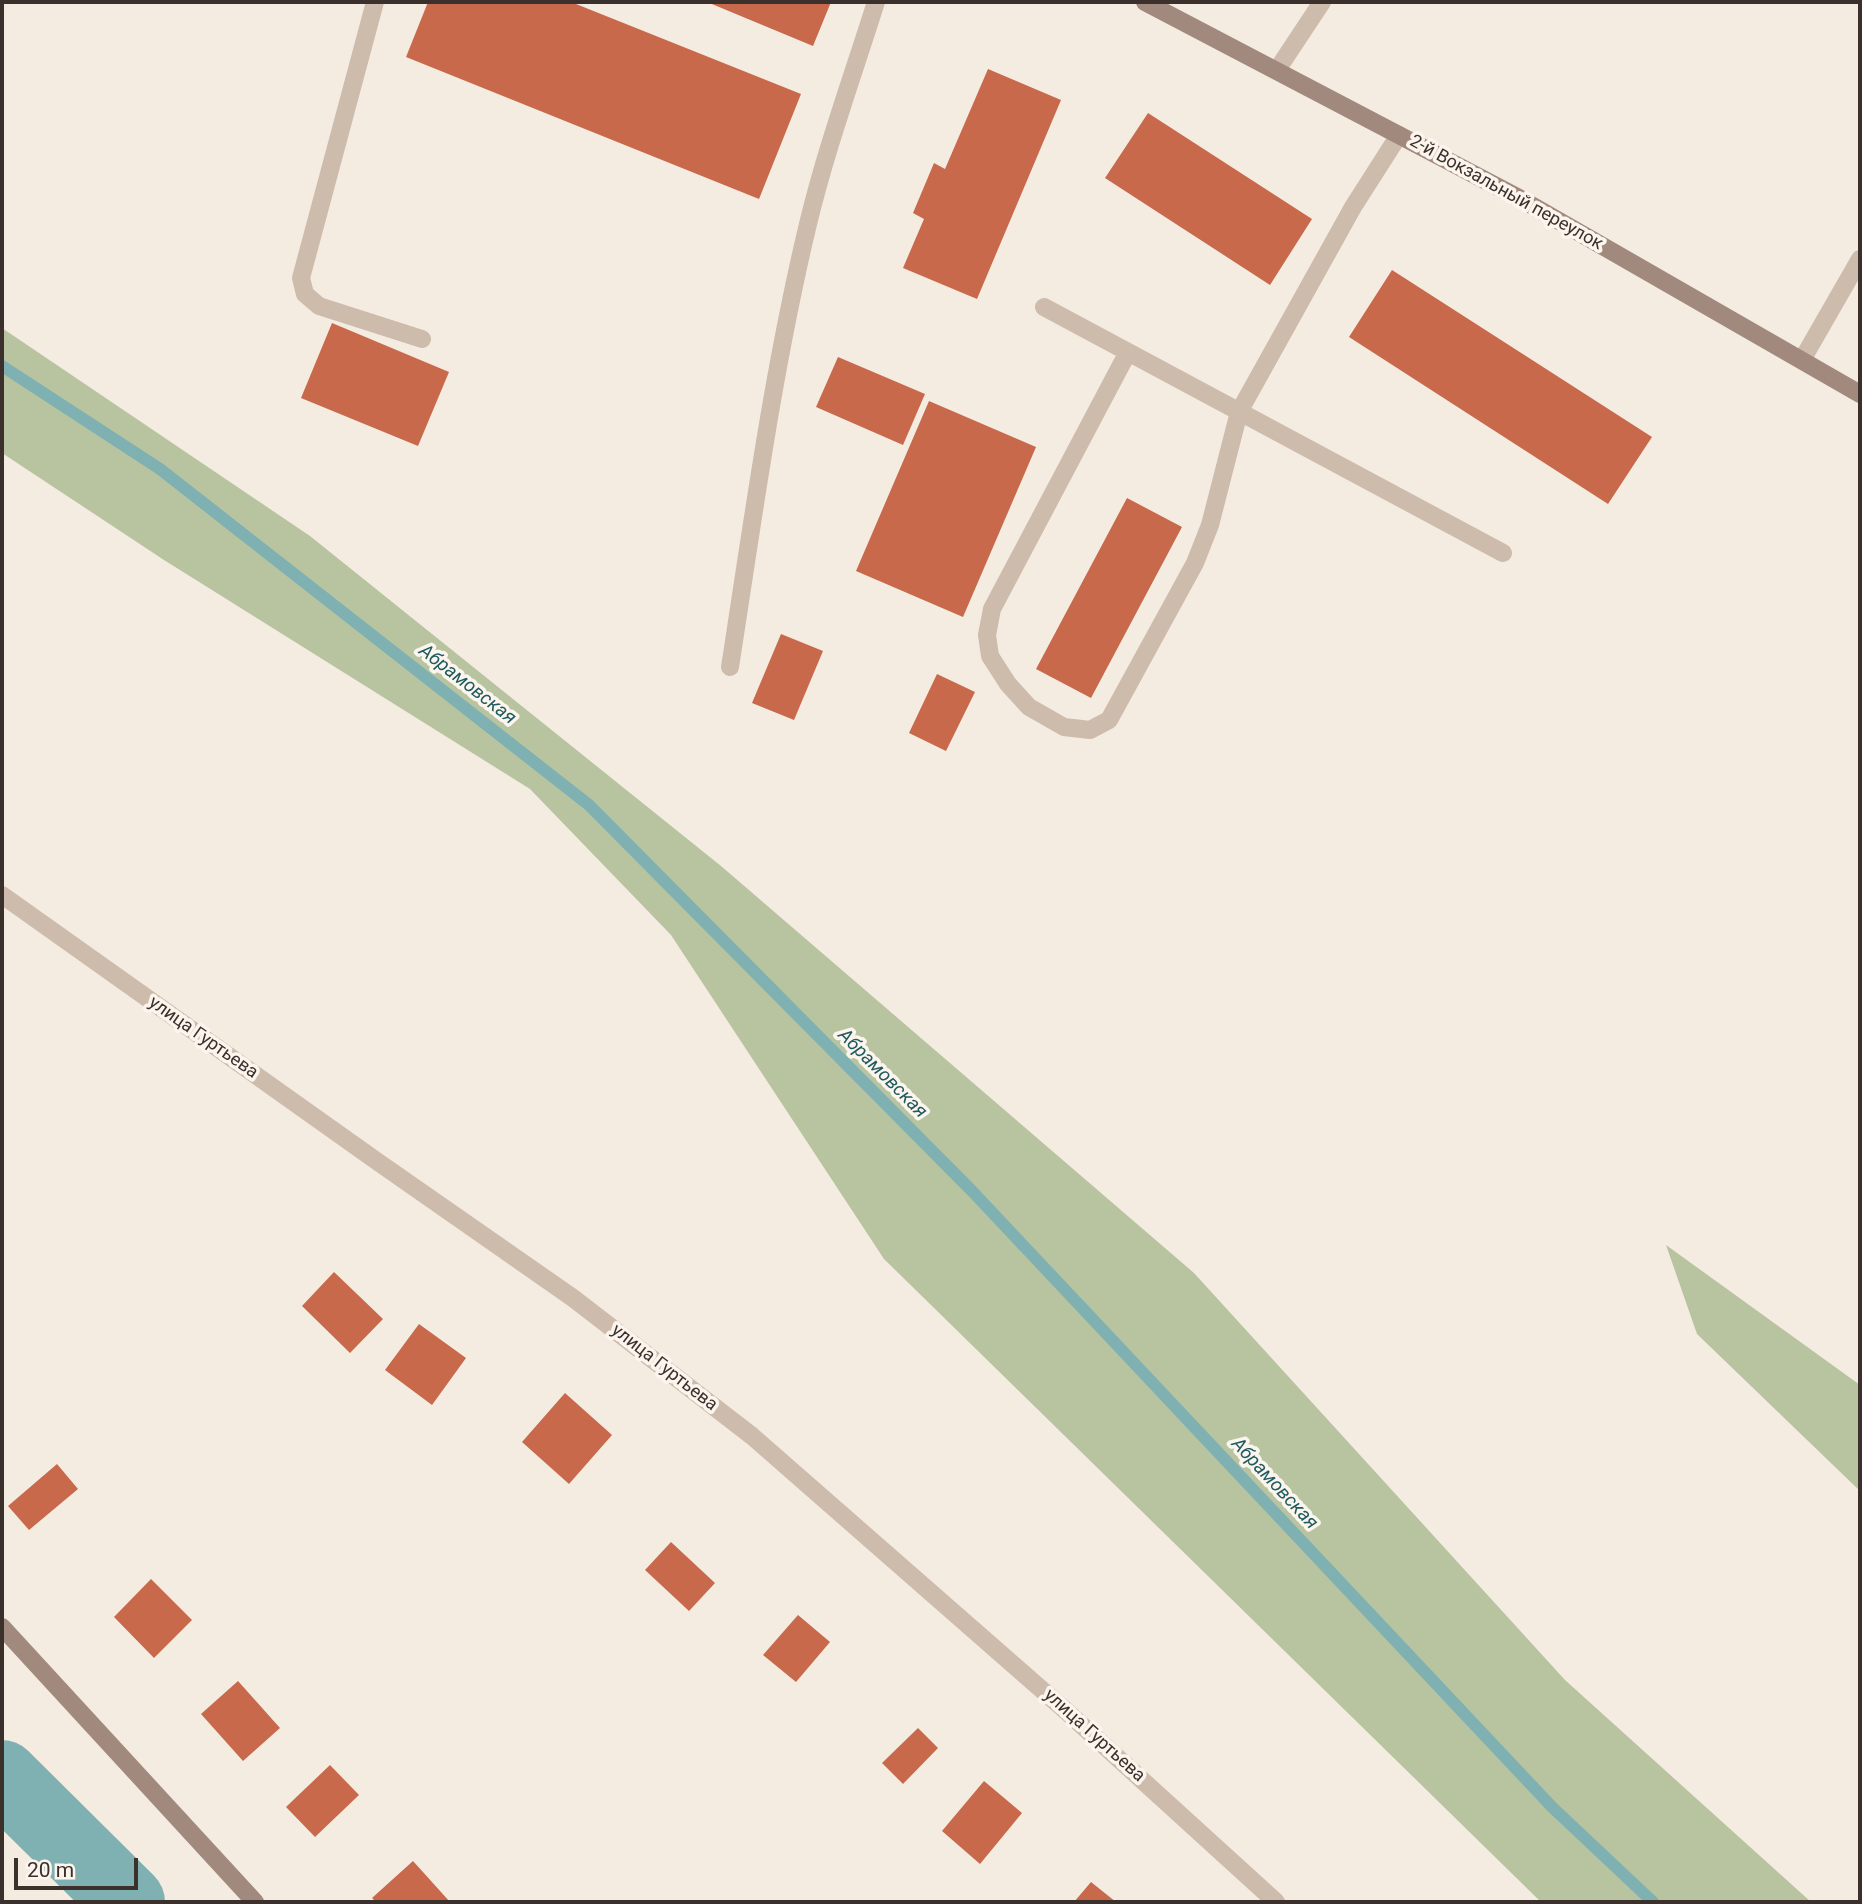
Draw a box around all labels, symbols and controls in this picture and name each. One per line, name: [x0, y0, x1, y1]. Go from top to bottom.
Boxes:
street label: 2-й Вокзальный переулок: [1406, 131, 1606, 255]
water label: Абрамовская: [414, 640, 520, 730]
street label: улица Гуртьева: [144, 992, 262, 1084]
water label: Абрамовская: [833, 1025, 931, 1123]
street label: улица Гуртьева: [607, 1320, 721, 1416]
water label: Абрамовская: [1226, 1433, 1322, 1535]
street label: улица Гуртьева: [1039, 1685, 1149, 1787]
scale bar: [18, 1844, 142, 1888]
text: 20 m: [27, 1858, 74, 1882]

